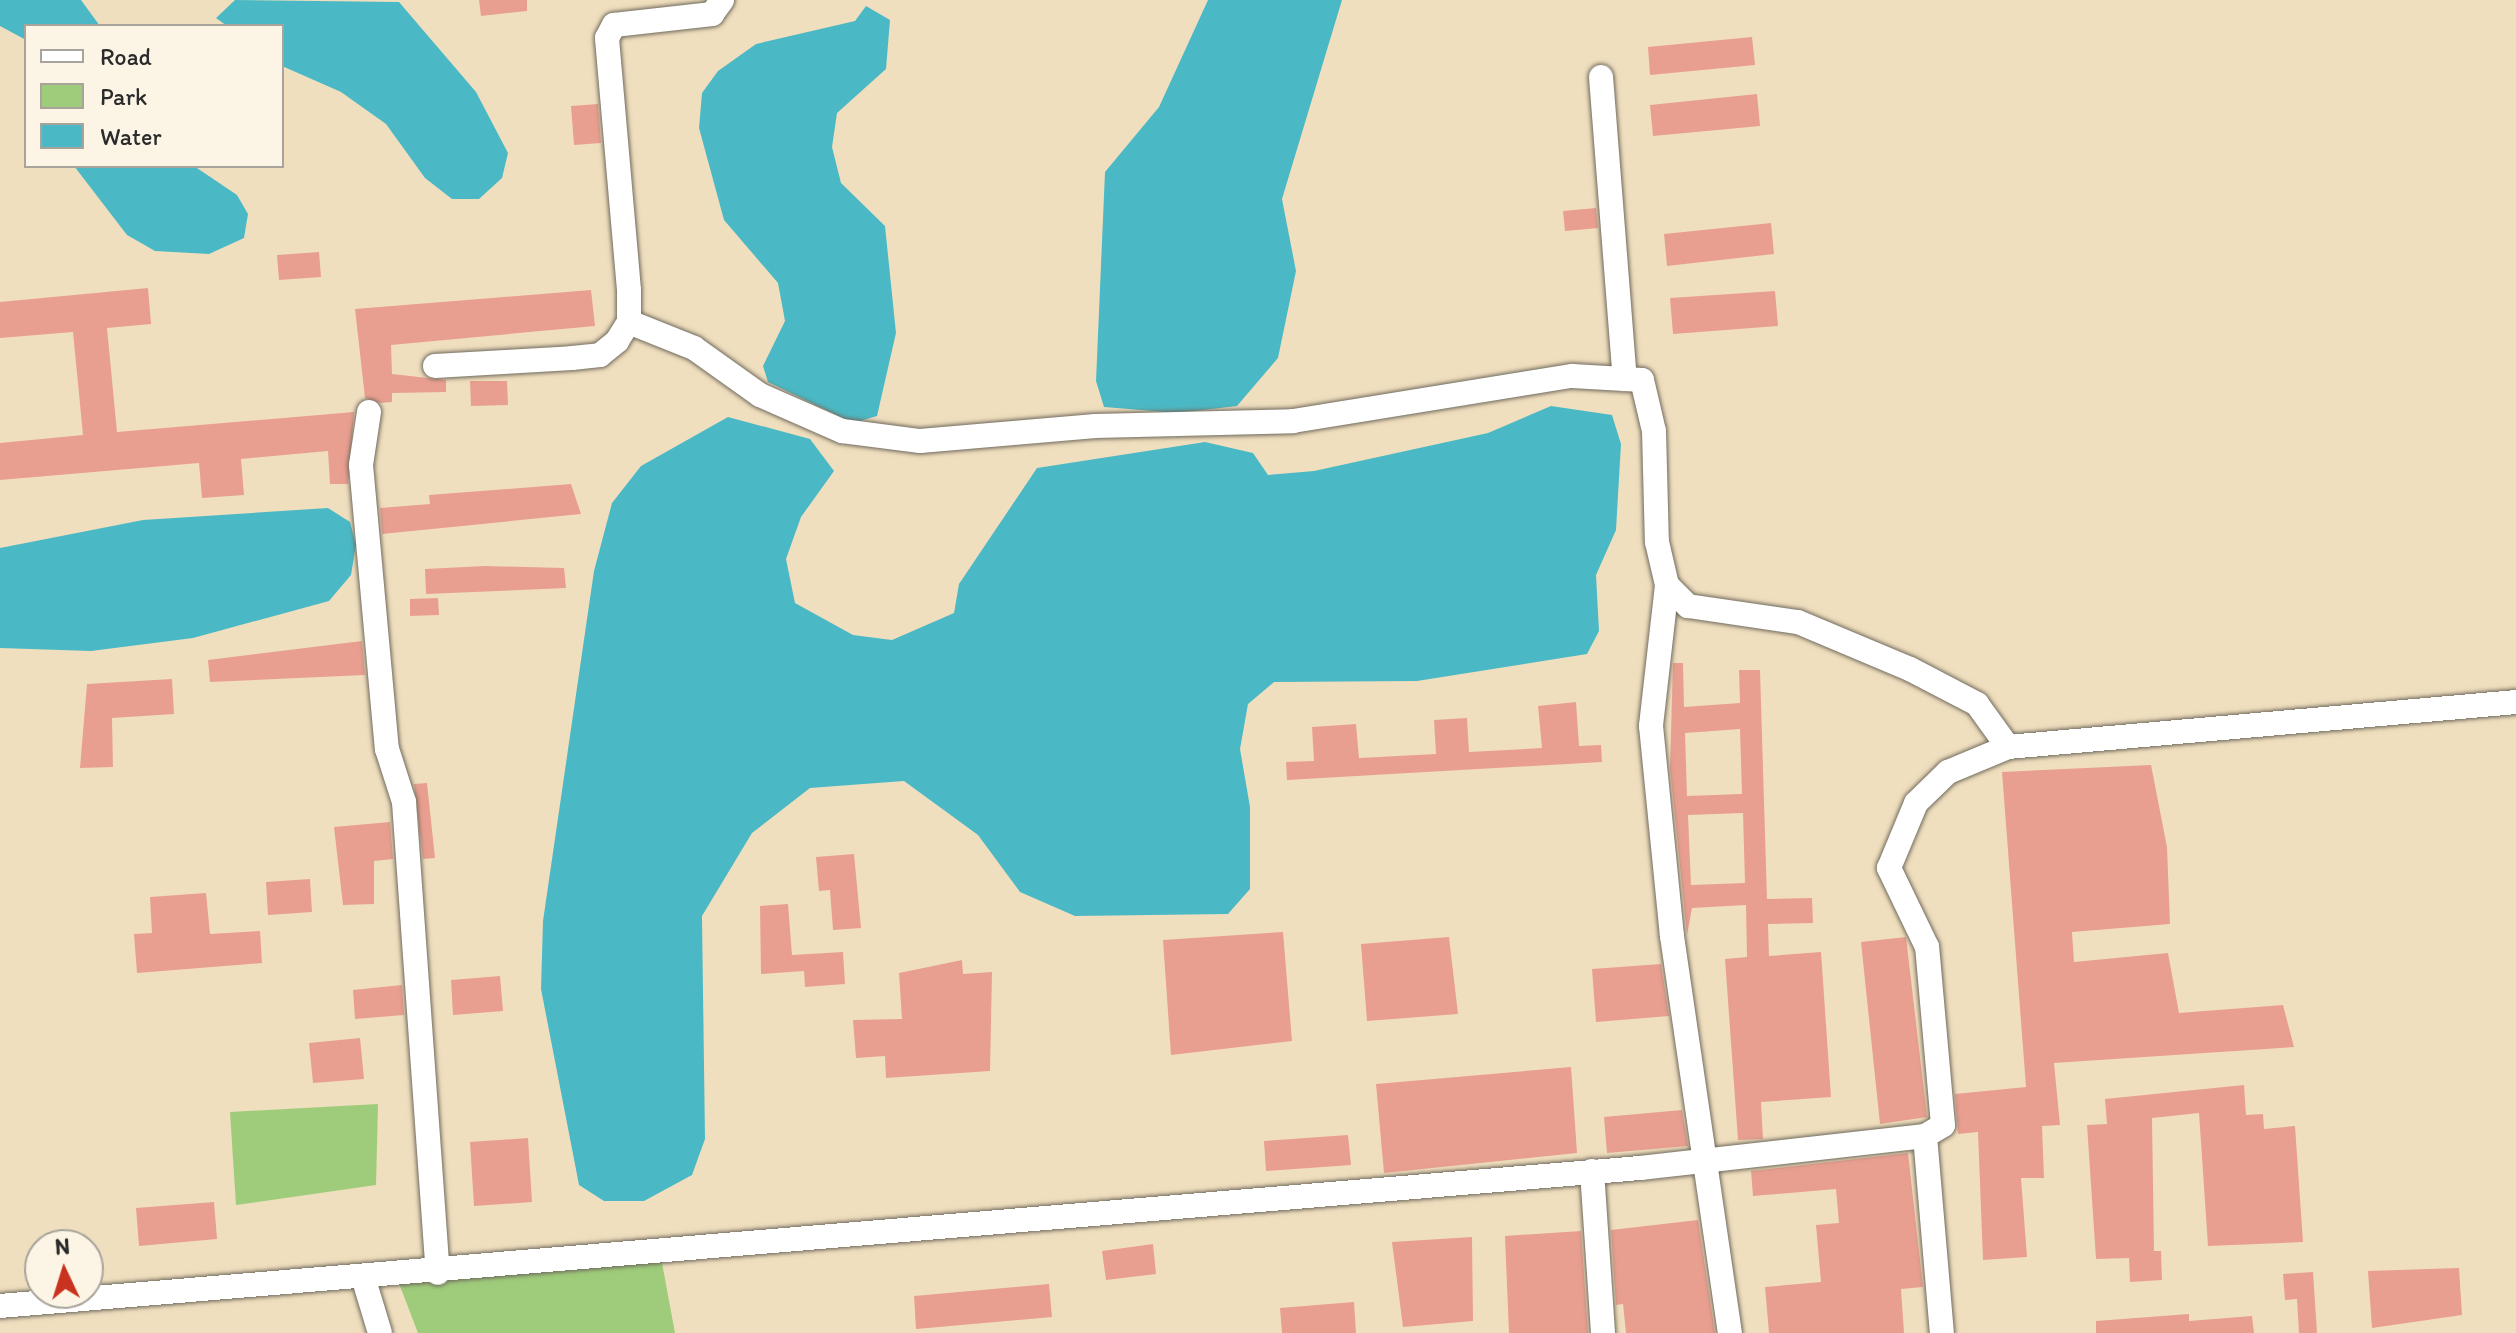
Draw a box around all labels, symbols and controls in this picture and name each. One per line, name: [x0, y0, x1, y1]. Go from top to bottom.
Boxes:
legend: [24, 24, 284, 168]
text: Road: [100, 42, 152, 71]
text: Park: [100, 82, 147, 111]
text: Water: [100, 122, 162, 151]
north arrow: [24, 1229, 104, 1309]
text: N: [54, 1233, 71, 1261]

